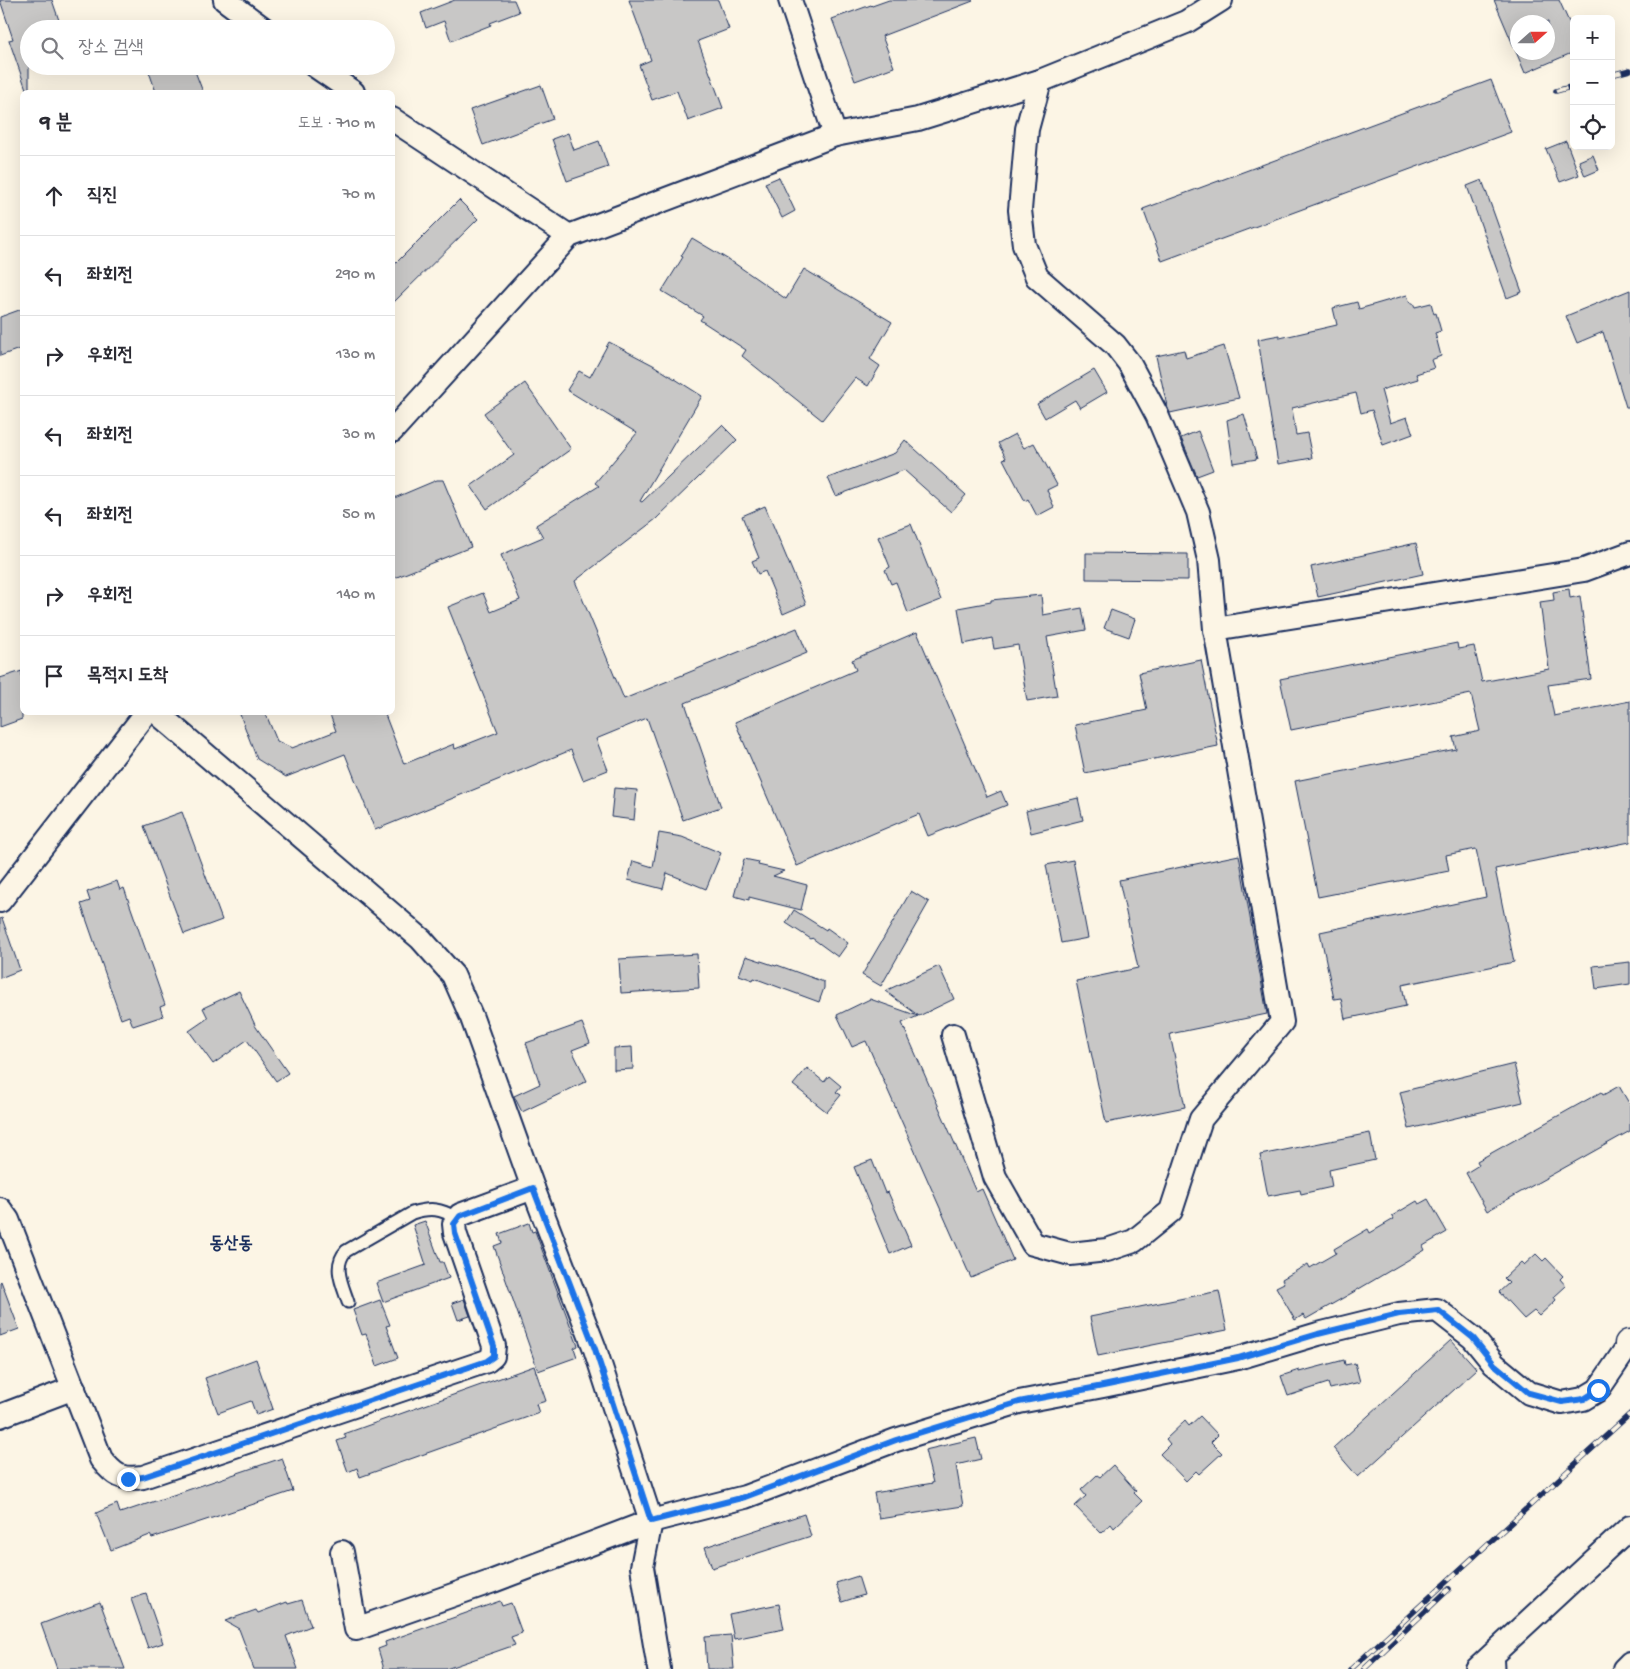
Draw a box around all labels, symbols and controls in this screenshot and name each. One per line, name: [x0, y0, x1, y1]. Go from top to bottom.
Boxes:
north arrow: [1510, 15, 1555, 60]
map controls: [1570, 15, 1615, 150]
button: +: [1570, 15, 1615, 60]
search box: [20, 20, 395, 75]
icon: search: [38, 34, 66, 62]
text: 장소 검색: [78, 37, 144, 60]
button: −: [1570, 60, 1615, 105]
button: locate: [1570, 105, 1615, 150]
text: 9 분: [40, 112, 72, 137]
text: 도보 · 710 m: [298, 115, 375, 134]
icon: ahead: [40, 182, 68, 210]
text: 직진: [87, 185, 118, 208]
text: 70 m: [342, 186, 375, 205]
icon: left: [40, 262, 68, 290]
text: 좌회전: [87, 265, 133, 288]
text: 290 m: [335, 266, 375, 285]
icon: right: [40, 342, 68, 370]
text: 우회전: [87, 345, 133, 368]
text: 130 m: [336, 346, 375, 365]
icon: left: [40, 422, 68, 450]
text: 좌회전: [87, 425, 133, 448]
text: 30 m: [342, 426, 375, 445]
icon: left: [40, 502, 68, 530]
text: 좌회전: [87, 505, 133, 528]
text: 50 m: [342, 506, 375, 525]
icon: right: [40, 582, 68, 610]
text: 우회전: [87, 585, 133, 608]
text: 140 m: [337, 586, 375, 605]
icon: arrive: [40, 662, 68, 690]
text: 목적지 도착: [87, 665, 168, 688]
district label: 동산동: [209, 1234, 253, 1255]
route start: [1587, 1379, 1610, 1402]
route end: [117, 1468, 140, 1491]

